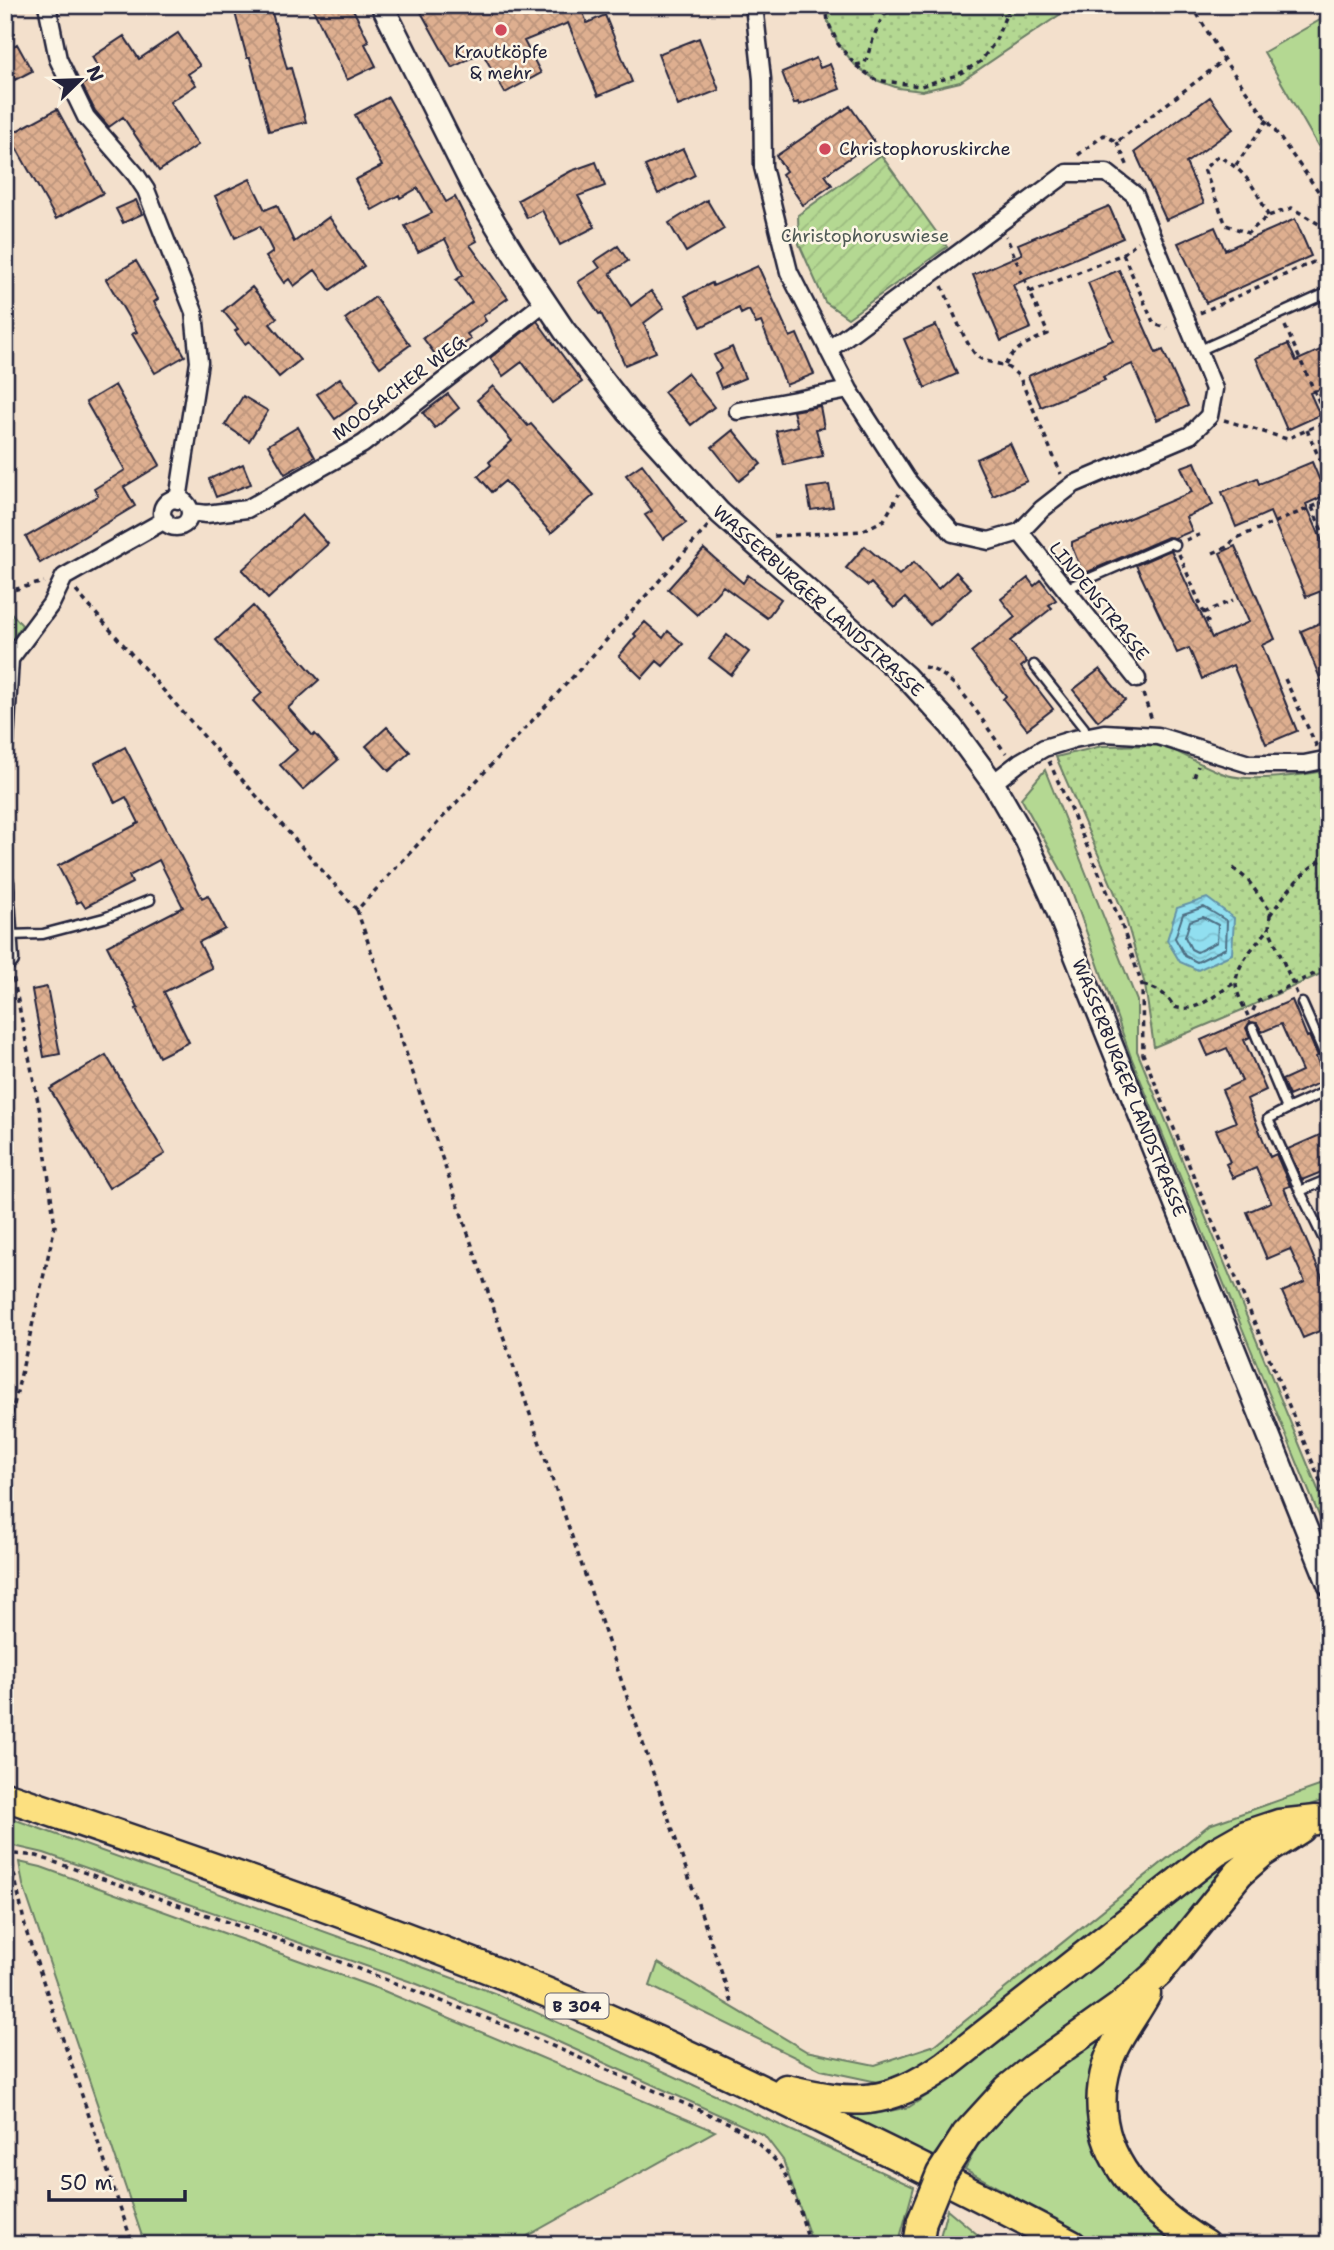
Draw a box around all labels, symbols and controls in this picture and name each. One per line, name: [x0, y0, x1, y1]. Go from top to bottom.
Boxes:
marker: Krautköpfe & mehr: [493, 22, 509, 38]
place label: Krautköpfe & mehr: [454, 40, 548, 85]
north arrow: [46, 46, 116, 116]
text: N: [81, 62, 110, 85]
place label: Christophoruskirche: [839, 137, 1011, 161]
marker: Christophoruskirche: [817, 141, 833, 157]
park label: Christophoruswiese: [781, 224, 949, 248]
street label: MOOSACHER WEG: [328, 330, 471, 446]
street label: WASSERBURGER LANDSTRASSE: [707, 500, 929, 702]
street label: LINDENSTRASSE: [1044, 537, 1154, 665]
street label: WASSERBURGER LANDSTRASSE: [1066, 956, 1192, 1220]
road number: B 304: [546, 1994, 608, 2018]
scale bar: [49, 2159, 186, 2203]
text: 50 m: [60, 2169, 113, 2197]

